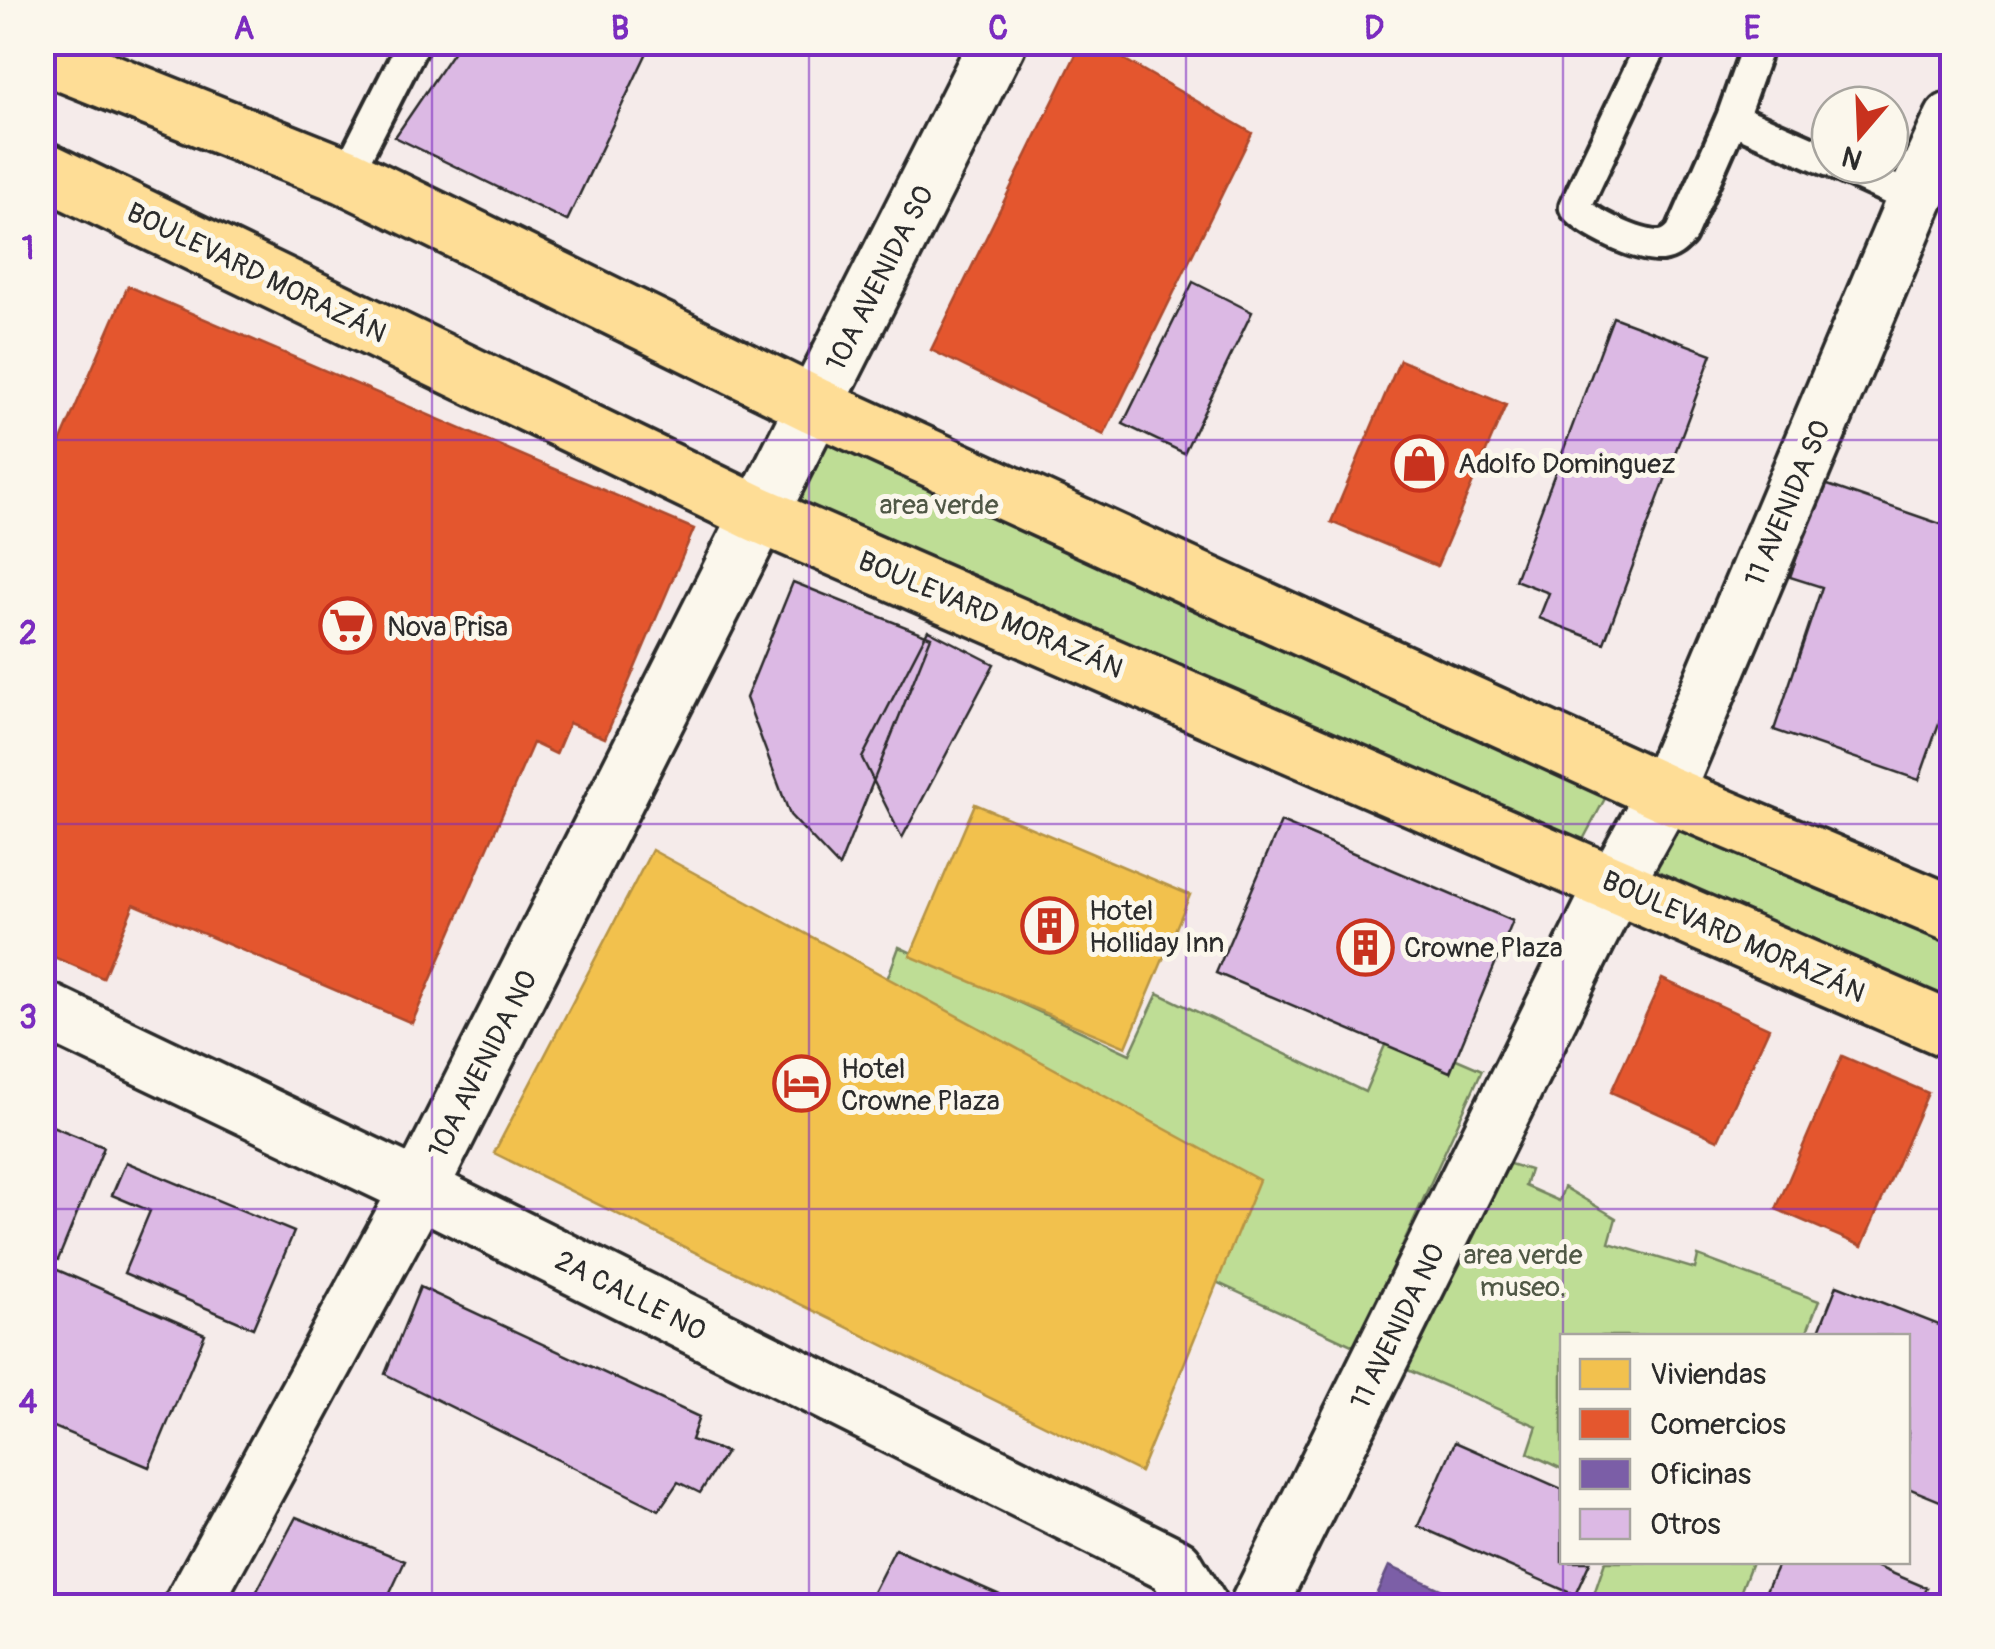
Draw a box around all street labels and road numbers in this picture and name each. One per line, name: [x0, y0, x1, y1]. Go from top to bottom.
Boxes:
street label: 10A AVENIDA SO: [819, 180, 942, 377]
street label: BOULEVARD MORAZÁN: [121, 195, 392, 351]
street label: 11 AVENIDA SO: [1738, 415, 1839, 592]
street label: BOULEVARD MORAZÁN: [853, 544, 1128, 687]
street label: BOULEVARD MORAZÁN: [1596, 864, 1870, 1011]
street label: 10A AVENIDA NO: [421, 965, 546, 1164]
street label: 11 AVENIDA NO: [1343, 1238, 1453, 1415]
street label: 2A CALLE NO: [549, 1243, 711, 1349]

